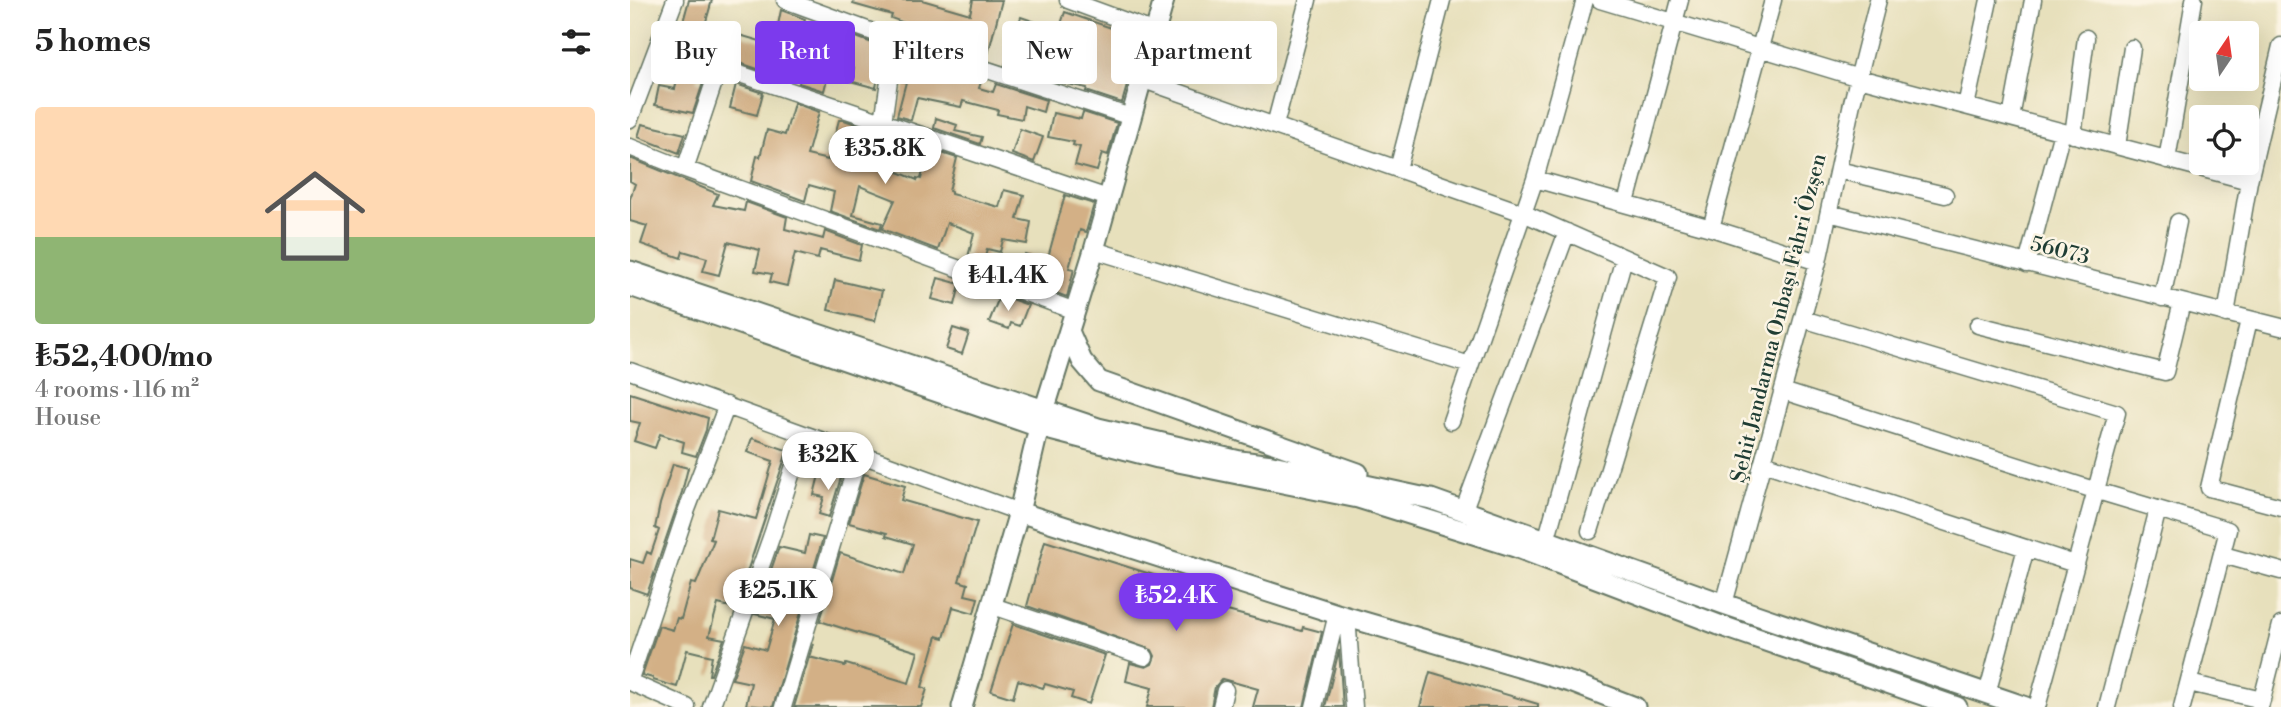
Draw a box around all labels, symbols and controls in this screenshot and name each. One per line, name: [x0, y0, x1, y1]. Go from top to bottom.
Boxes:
chip: Buy: [651, 21, 741, 84]
chip: Rent: [755, 21, 855, 84]
chip: Filters: [869, 21, 988, 84]
chip: New: [1002, 21, 1097, 84]
chip: Apartment: [1111, 21, 1277, 84]
north arrow: [2189, 21, 2259, 91]
map controls: [2189, 21, 2259, 175]
text: 5 homes: [35, 23, 151, 61]
icon: filters: [557, 23, 595, 61]
button: locate: [2189, 105, 2259, 175]
pin: ₺35.8K: [828, 127, 942, 186]
text: ₺35.8K: [845, 135, 925, 163]
street label: Şehit Jandarma Onbaşı Fahri Özşen: [1724, 150, 1833, 485]
icon: home: [252, 153, 378, 279]
street label: 56073: [2028, 231, 2092, 271]
pin: ₺41.4K: [951, 254, 1065, 313]
text: ₺41.4K: [968, 262, 1048, 290]
text: ₺52,400/mo: [35, 338, 213, 376]
text: 4 rooms · 116 m²: [35, 376, 199, 404]
text: House: [35, 404, 101, 432]
pin: ₺32K: [787, 433, 869, 492]
text: ₺32K: [798, 441, 858, 469]
pin: ₺25.1K: [721, 568, 835, 628]
pin: ₺52.4K: [1119, 574, 1233, 633]
text: ₺25.1K: [739, 577, 817, 605]
text: ₺52.4K: [1135, 582, 1217, 610]

